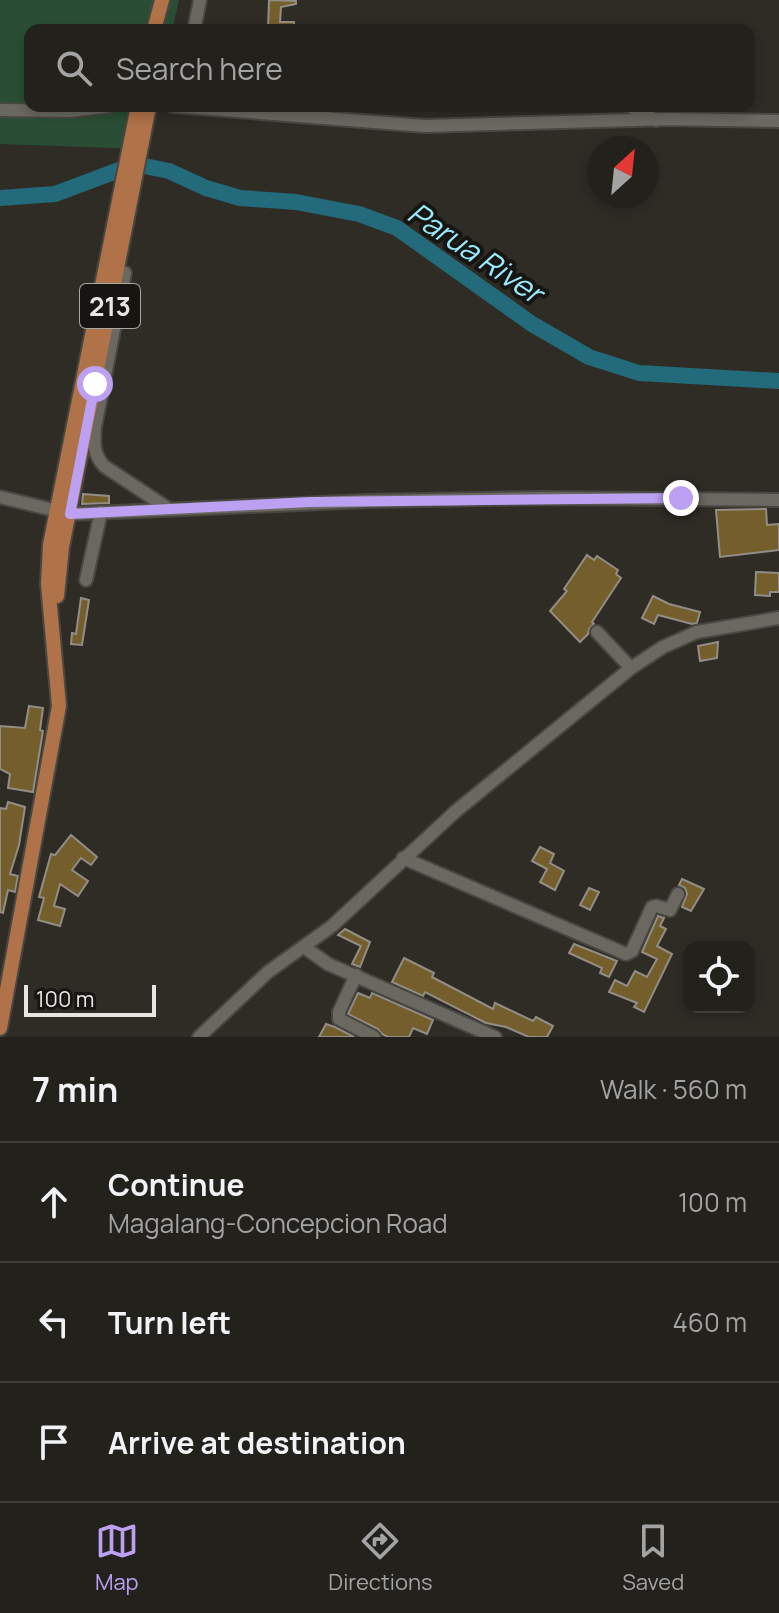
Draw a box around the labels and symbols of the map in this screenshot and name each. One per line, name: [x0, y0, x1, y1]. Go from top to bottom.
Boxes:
north arrow: [587, 136, 659, 208]
water label: Parua River: [401, 192, 555, 314]
road number: 213: [80, 284, 140, 328]
route start: [77, 366, 113, 402]
route end: [663, 480, 699, 516]
scale bar: [24, 981, 156, 1017]

